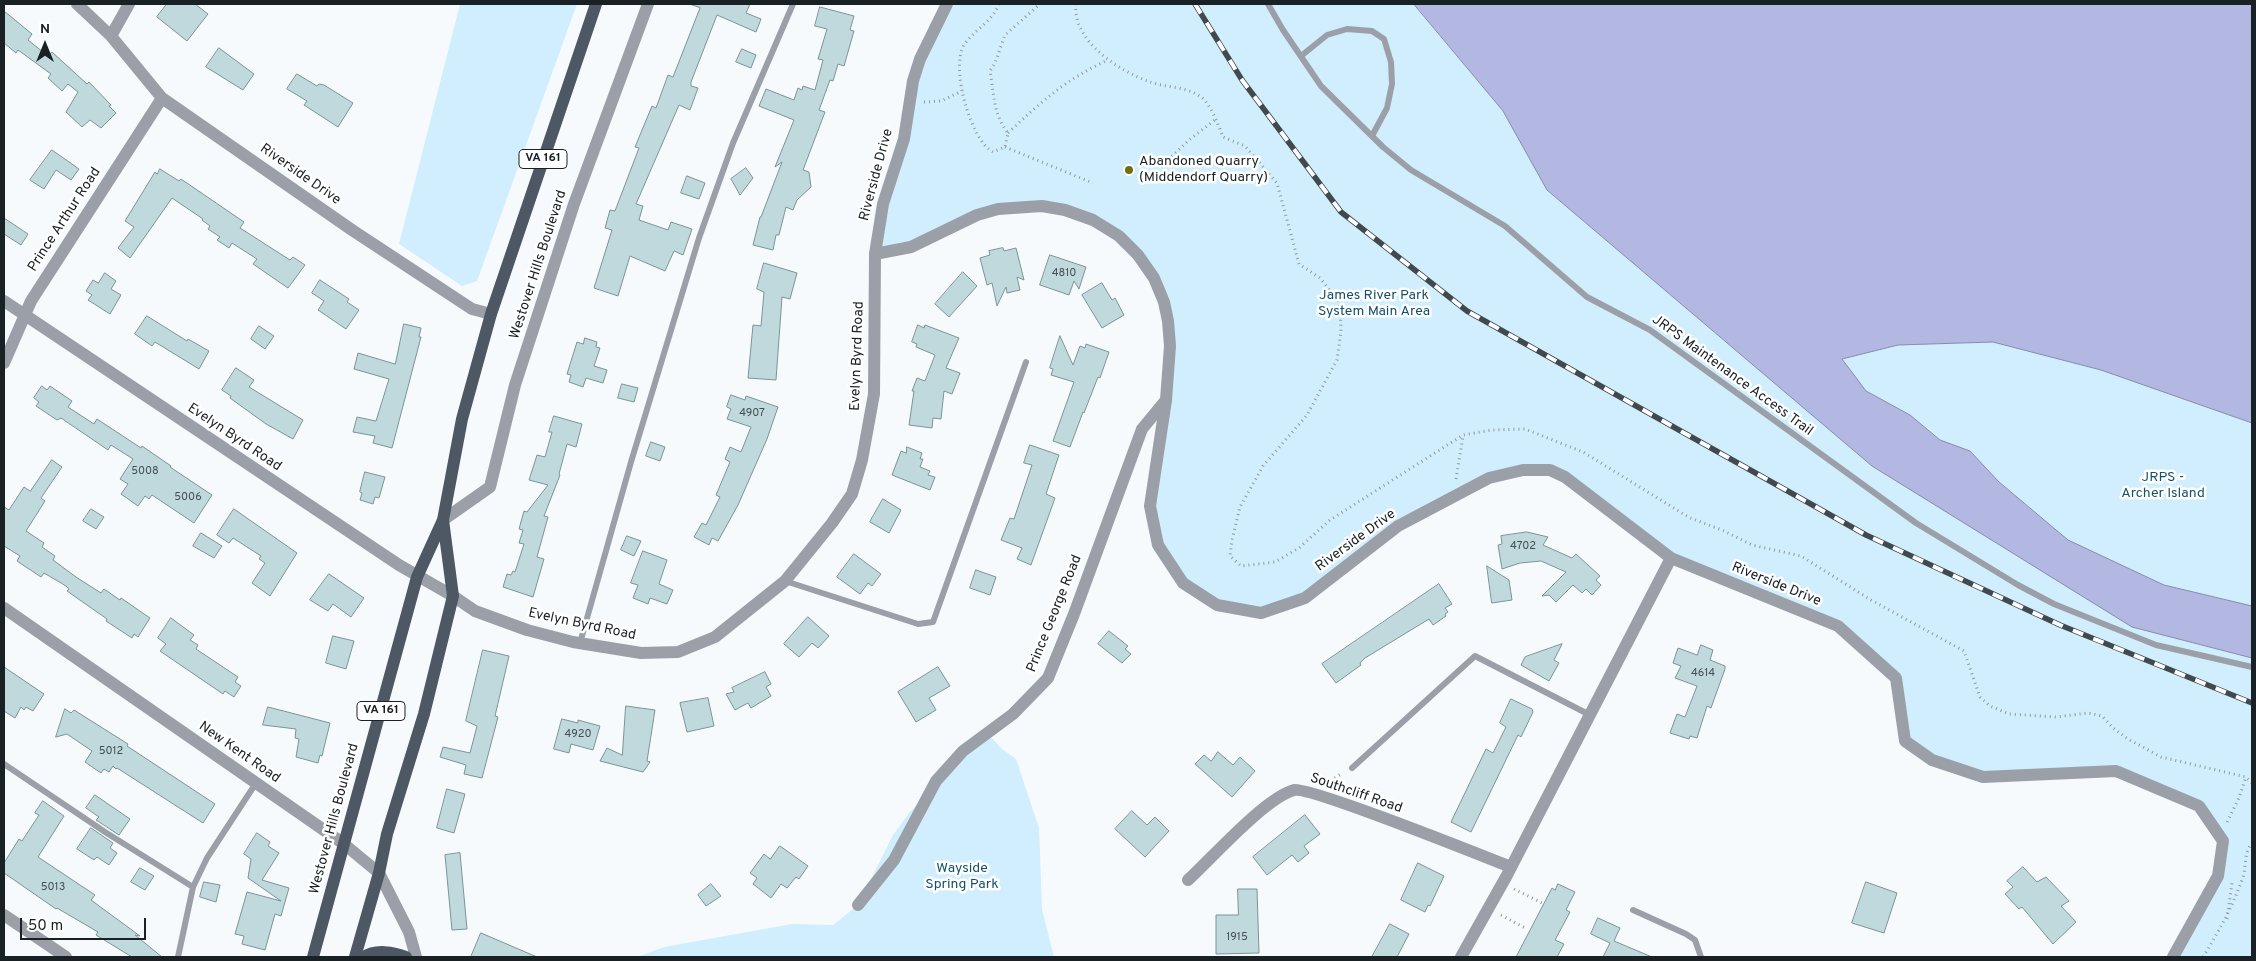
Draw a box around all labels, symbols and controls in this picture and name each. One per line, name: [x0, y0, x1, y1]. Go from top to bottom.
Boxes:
north arrow: [20, 20, 70, 70]
text: N: [40, 21, 50, 38]
street label: Riverside Drive: [857, 127, 897, 223]
street label: Riverside Drive: [256, 141, 344, 209]
road number: VA 161: [519, 150, 567, 168]
place label: Abandoned Quarry (Middendorf Quarry): [1139, 154, 1268, 186]
marker: Abandoned Quarry (Middendorf Quarry): [1123, 164, 1135, 176]
street label: Prince Arthur Road: [25, 165, 105, 275]
street label: Westover Hills Boulevard: [507, 188, 571, 342]
house number: 4810: [1052, 267, 1076, 281]
park label: James River Park System Main Area: [1318, 288, 1430, 321]
street label: Evelyn Byrd Road: [848, 301, 868, 411]
street label: JRPS Maintenance Access Trail: [1648, 312, 1816, 440]
street label: Evelyn Byrd Road: [184, 400, 284, 476]
house number: 4907: [739, 407, 765, 421]
house number: 5008: [131, 465, 159, 479]
park label: JRPS - Archer Island: [2121, 470, 2205, 502]
house number: 5006: [174, 491, 202, 505]
street label: Riverside Drive: [1313, 506, 1399, 576]
house number: 4702: [1510, 540, 1536, 554]
street label: Prince George Road: [1024, 553, 1086, 675]
street label: Riverside Drive: [1729, 559, 1823, 611]
street label: Evelyn Byrd Road: [527, 605, 637, 645]
house number: 4614: [1691, 667, 1715, 681]
road number: VA 161: [357, 701, 405, 720]
street label: New Kent Road: [195, 719, 283, 787]
house number: 4920: [564, 728, 592, 742]
street label: Westover Hills Boulevard: [307, 742, 363, 896]
house number: 5012: [99, 745, 123, 759]
street label: Southcliff Road: [1308, 770, 1404, 818]
park label: Wayside Spring Park: [925, 861, 999, 894]
house number: 5013: [41, 881, 65, 895]
scale bar: [22, 908, 149, 940]
text: 50 m: [28, 917, 63, 936]
house number: 1915: [1226, 931, 1248, 945]

